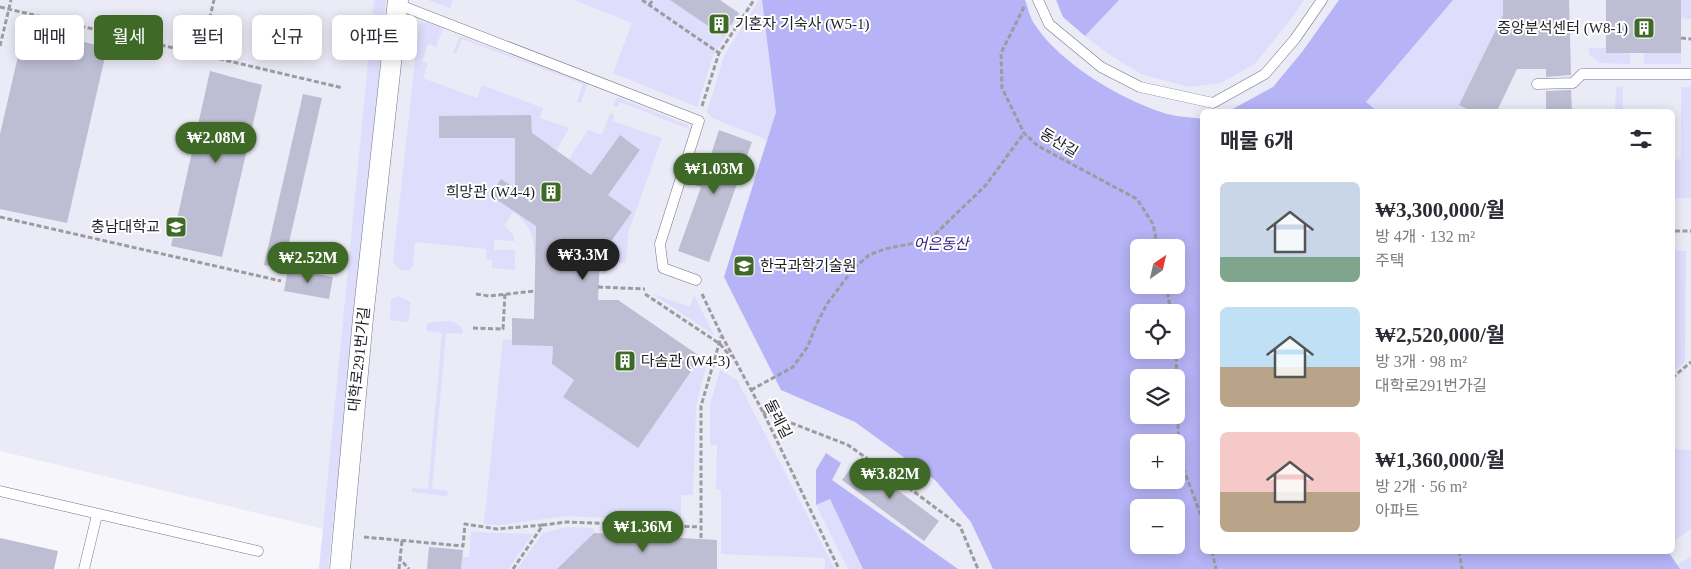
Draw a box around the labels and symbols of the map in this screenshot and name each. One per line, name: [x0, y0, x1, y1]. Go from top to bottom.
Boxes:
building icon: 기혼자 기숙사 (W5-1): [707, 12, 731, 36]
place label: 기혼자 기숙사 (W5-1): [735, 16, 869, 33]
building icon: 중앙분석센터 (W8-1): [1632, 16, 1656, 40]
place label: 중앙분석센터 (W8-1): [1497, 20, 1628, 37]
pin: ₩2.08M: [175, 121, 257, 164]
street label: 동산길: [1037, 125, 1081, 161]
pin: ₩1.03M: [673, 152, 755, 195]
building icon: 희망관 (W4-4): [539, 180, 563, 204]
place label: 희망관 (W4-4): [446, 184, 535, 201]
school or university icon: 충남대학교: [164, 215, 188, 239]
place label: 충남대학교: [91, 218, 160, 235]
park label: 어은동산: [913, 236, 971, 252]
pin: ₩3.3M: [548, 238, 618, 281]
north arrow: [1130, 239, 1185, 294]
pin: ₩2.52M: [267, 242, 349, 284]
school or university icon: 한국과학기술원: [732, 254, 756, 278]
place label: 한국과학기술원: [760, 257, 857, 274]
street label: 대학로291번가길: [345, 306, 372, 412]
building icon: 다솜관 (W4-3): [613, 349, 637, 373]
place label: 다솜관 (W4-3): [641, 353, 730, 370]
street label: 둘레길: [761, 397, 795, 441]
pin: ₩3.82M: [849, 458, 931, 500]
pin: ₩1.36M: [602, 510, 684, 553]

